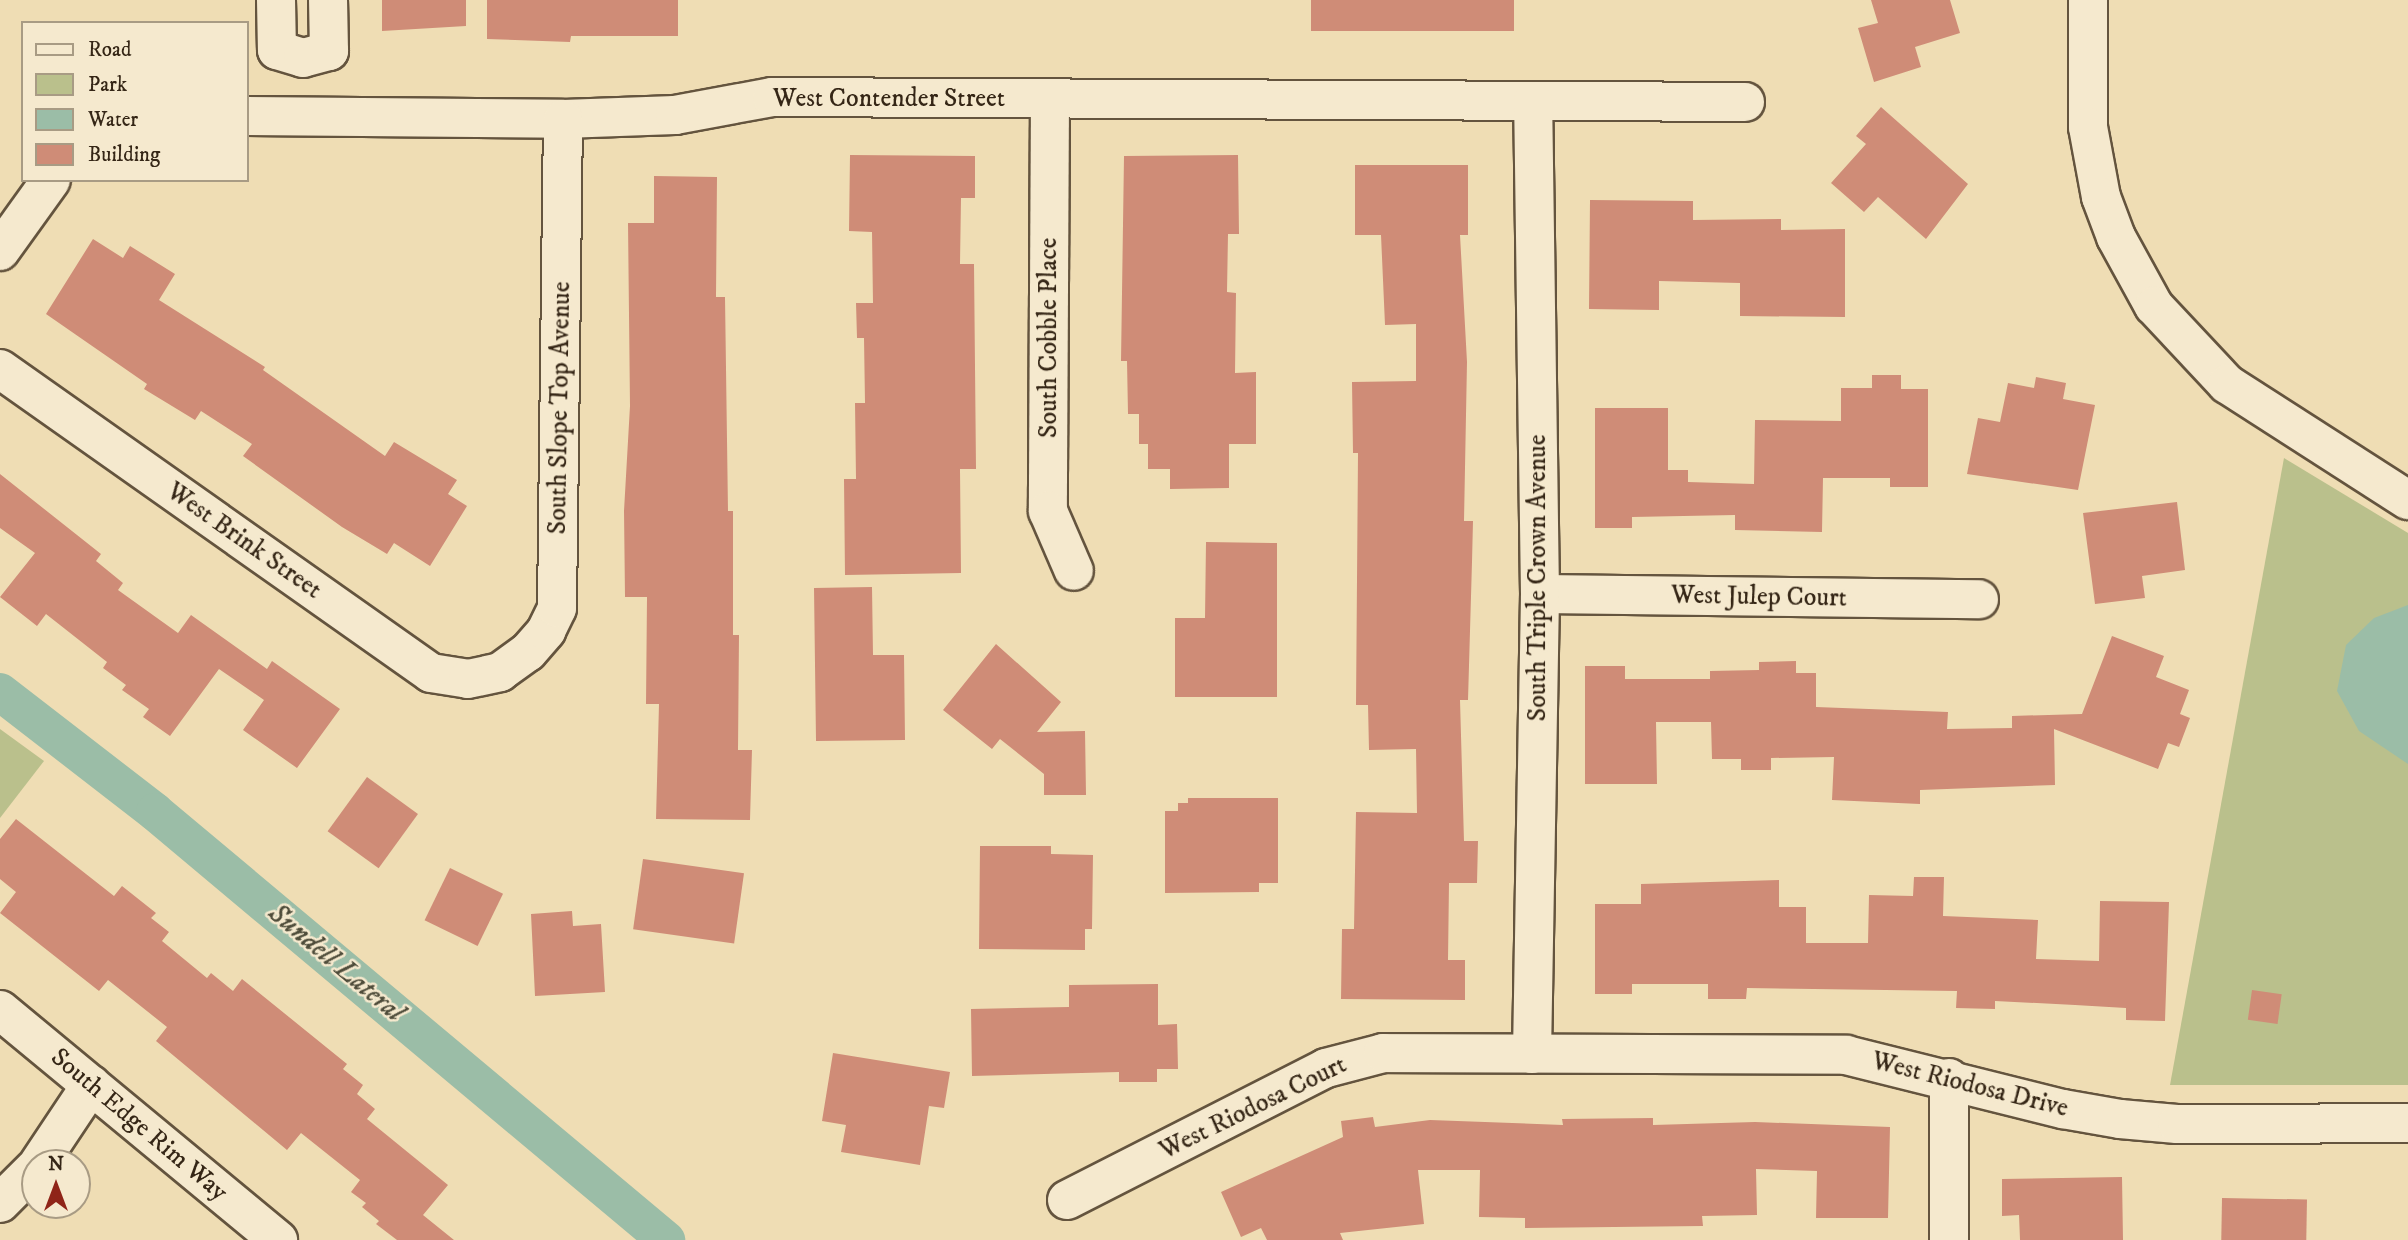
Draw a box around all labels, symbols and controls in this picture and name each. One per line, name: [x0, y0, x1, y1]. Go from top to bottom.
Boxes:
legend: [21, 21, 248, 182]
text: Road: [88, 37, 132, 63]
text: Park: [88, 72, 127, 98]
street label: West Contender Street: [773, 83, 1005, 115]
text: Water: [88, 107, 138, 133]
text: Building: [88, 142, 160, 168]
street label: South Cobble Place: [1033, 238, 1065, 438]
street label: South Slope Top Avenue: [542, 281, 578, 535]
street label: South Triple Crown Avenue: [1522, 435, 1554, 721]
street label: West Brink Street: [160, 476, 328, 606]
street label: West Julep Court: [1671, 580, 1847, 614]
water label: Sundell Lateral: [261, 897, 411, 1029]
street label: South Edge Rim Way: [44, 1042, 234, 1208]
street label: West Riodosa Drive: [1869, 1046, 2071, 1124]
street label: West Riodosa Court: [1154, 1049, 1352, 1167]
north arrow: [21, 1149, 91, 1219]
text: N: [48, 1153, 64, 1176]

